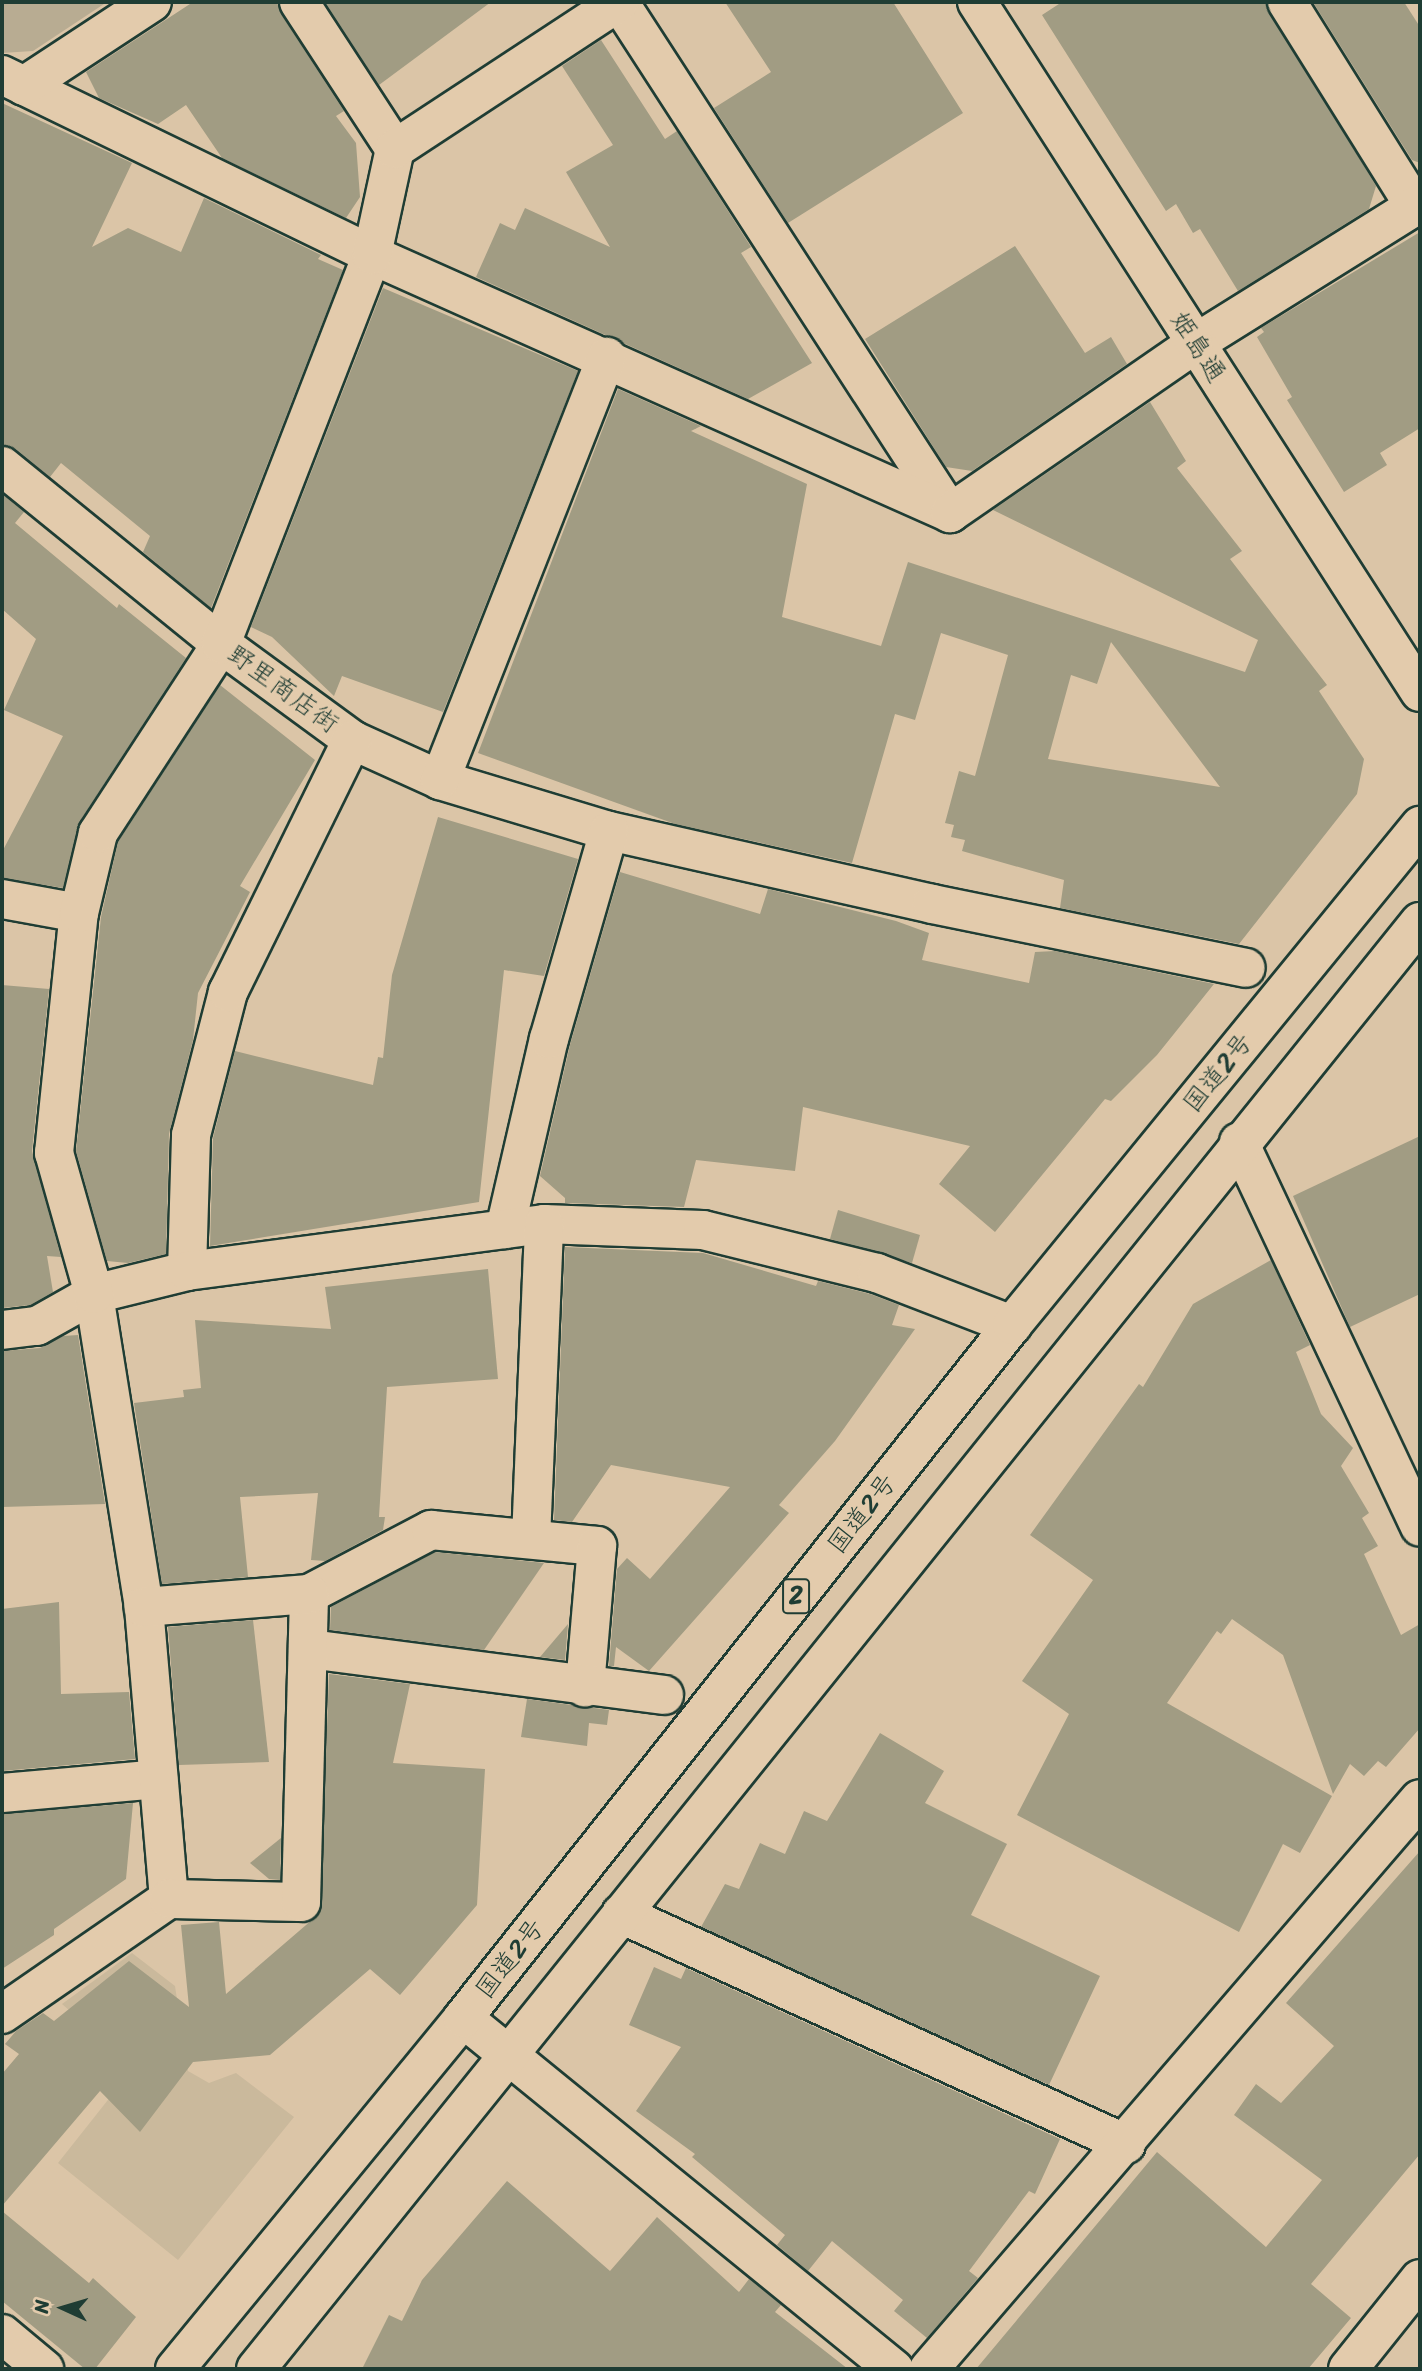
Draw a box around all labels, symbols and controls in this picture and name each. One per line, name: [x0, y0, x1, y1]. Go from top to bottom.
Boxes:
street label: 姫島通: [1164, 306, 1232, 388]
street label: 野里商店街: [221, 638, 345, 740]
street label: 国道2号: [1177, 1027, 1259, 1119]
street label: 国道2号: [821, 1468, 903, 1560]
road number: 2: [782, 1576, 810, 1616]
street label: 国道2号: [469, 1913, 551, 2005]
north arrow: [28, 2273, 98, 2343]
text: N: [25, 2299, 58, 2314]

